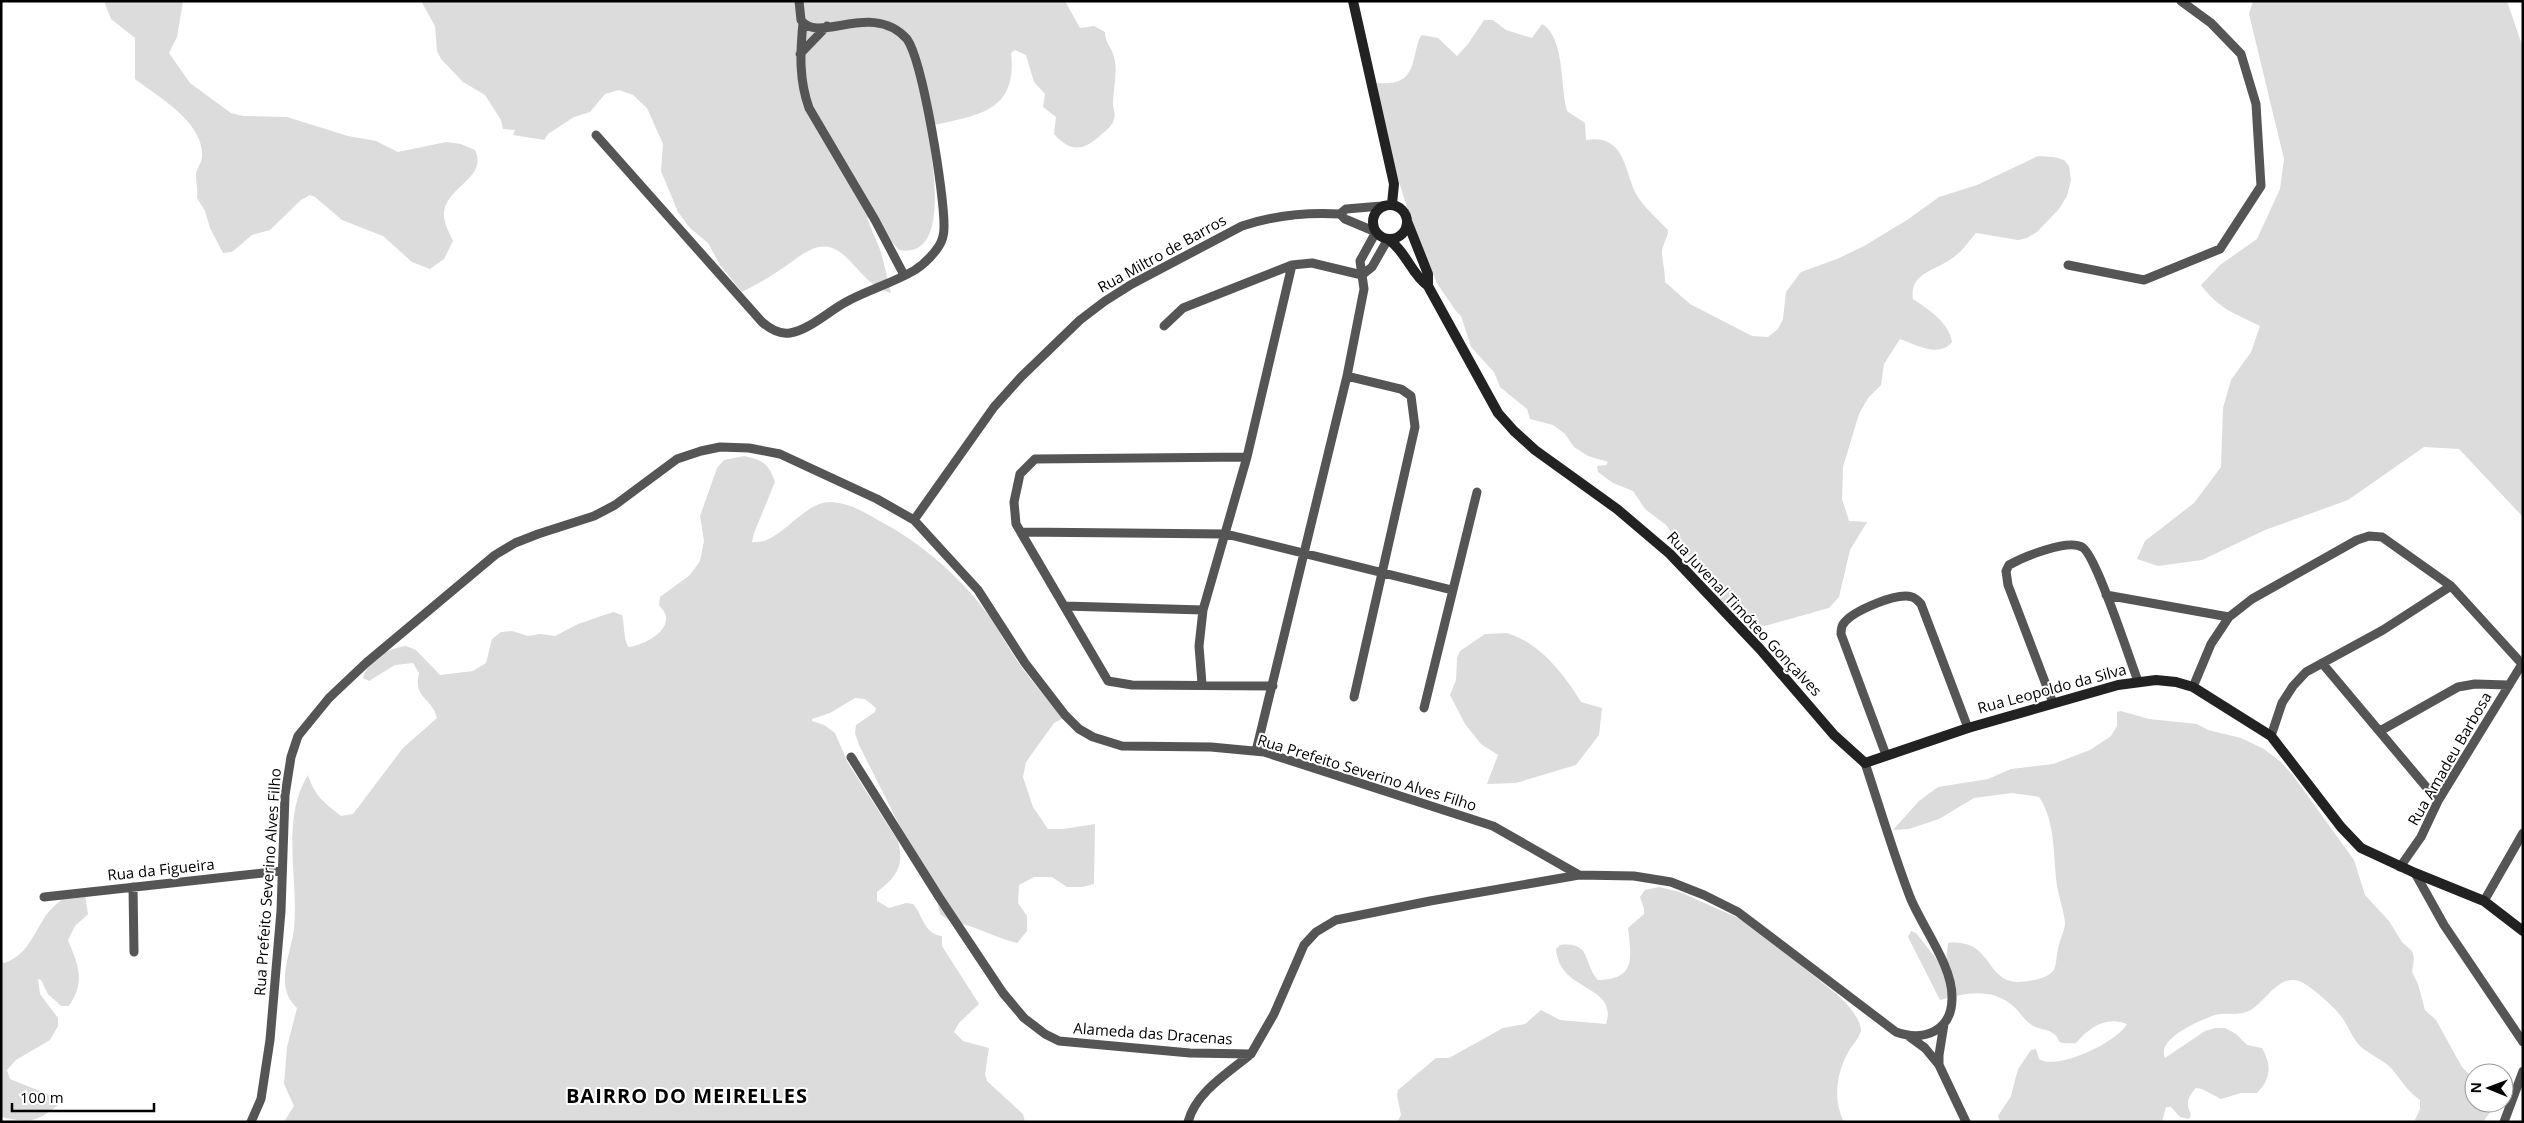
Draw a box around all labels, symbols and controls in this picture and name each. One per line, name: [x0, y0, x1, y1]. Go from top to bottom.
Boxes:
street label: Rua Miltro de Barros: [1094, 209, 1229, 297]
street label: Rua Juvenal Timóteo Gonçalves: [1663, 527, 1826, 700]
street label: Rua Leopoldo da Silva: [1975, 659, 2128, 718]
street label: Rua Amadeu Barbosa: [2403, 688, 2496, 829]
street label: Rua Prefeito Severino Alves Filho: [1255, 729, 1479, 815]
street label: Rua Prefeito Severino Alves Filho: [249, 767, 285, 996]
street label: Rua da Figueira: [106, 853, 215, 885]
street label: Alameda das Dracenas: [1073, 1017, 1233, 1049]
north arrow: [2464, 1063, 2514, 1113]
scale bar: [12, 1080, 155, 1112]
district label: BAIRRO DO MEIRELLES: [566, 1082, 808, 1109]
text: N: [2466, 1082, 2485, 1094]
text: 100 m: [20, 1087, 64, 1107]

